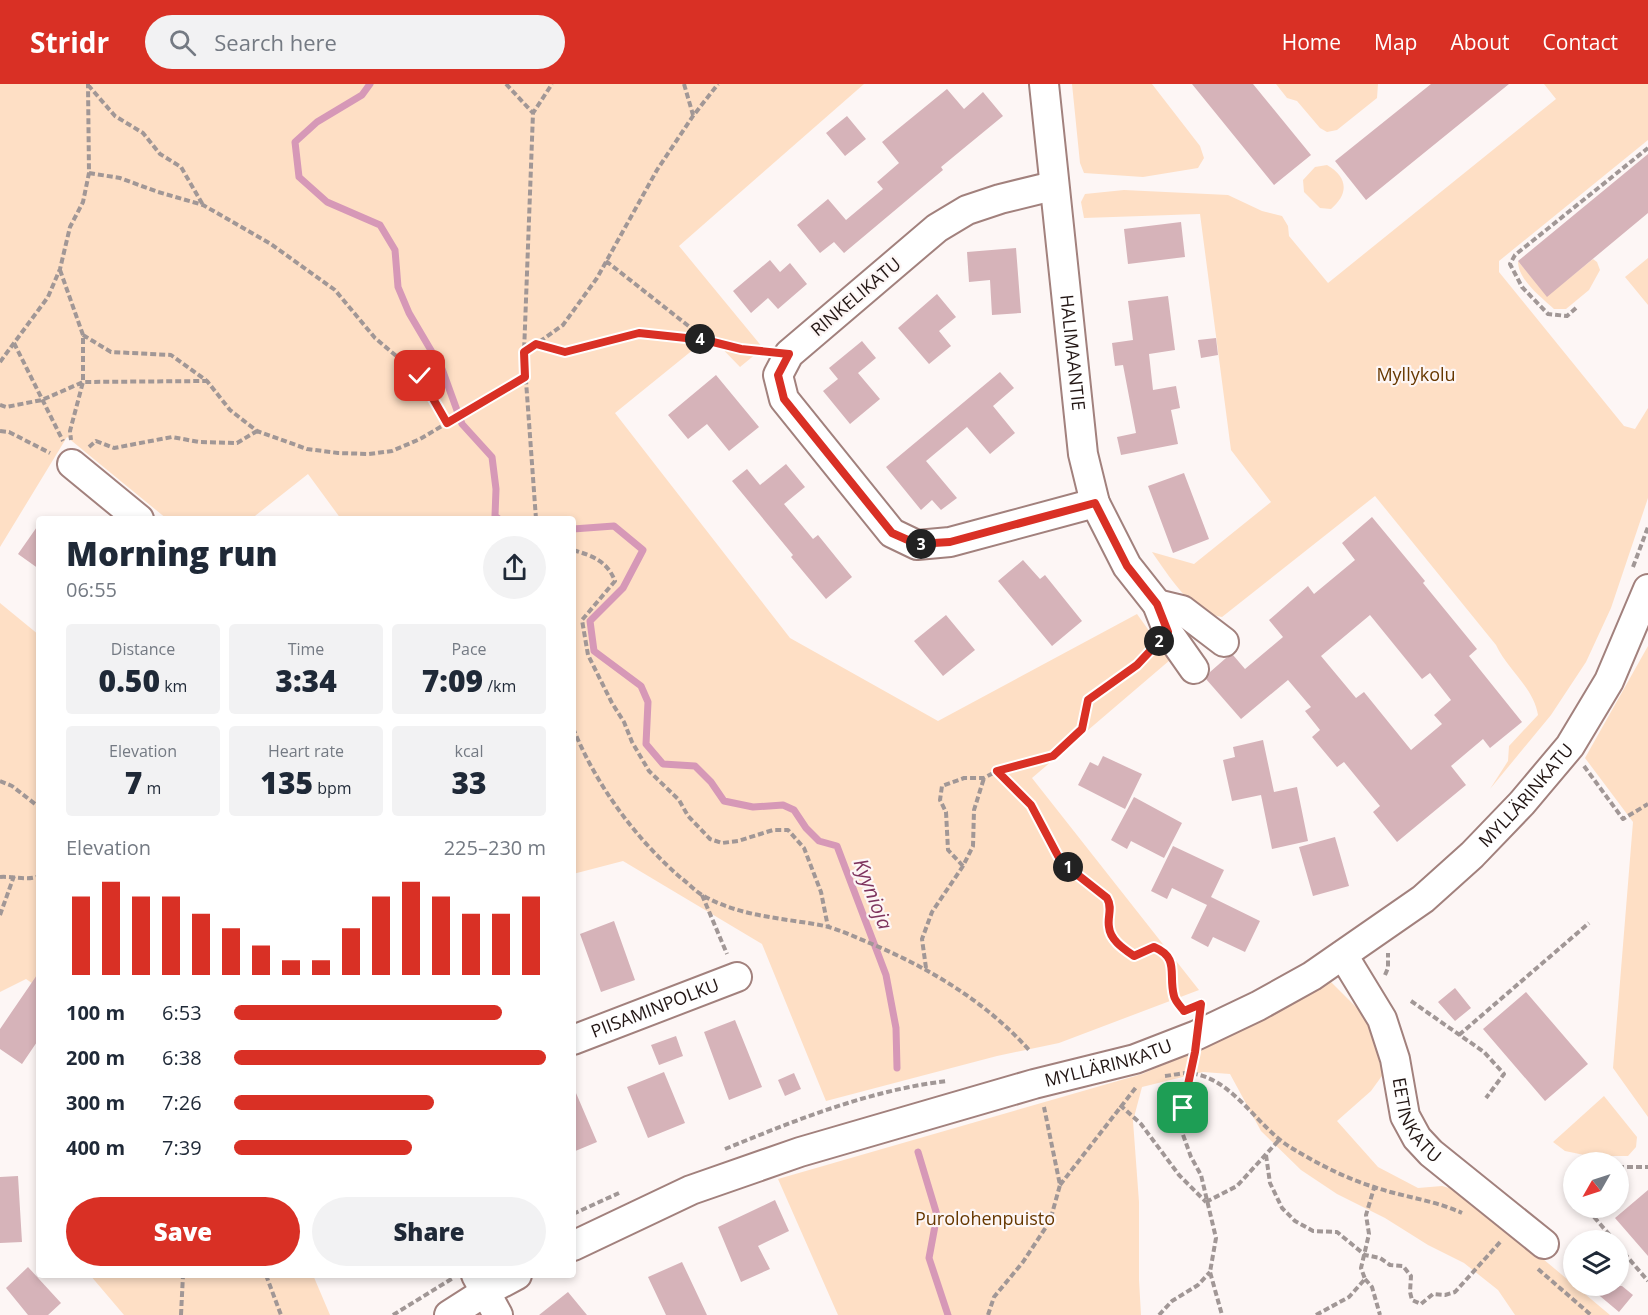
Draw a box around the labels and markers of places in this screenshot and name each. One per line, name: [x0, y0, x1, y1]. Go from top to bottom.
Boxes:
pin: 4: [685, 324, 715, 354]
pin: [394, 350, 445, 401]
pin: 3: [906, 529, 936, 559]
pin: 2: [1144, 626, 1174, 656]
pin: 1: [1053, 852, 1083, 882]
pin: [1157, 1082, 1208, 1133]

